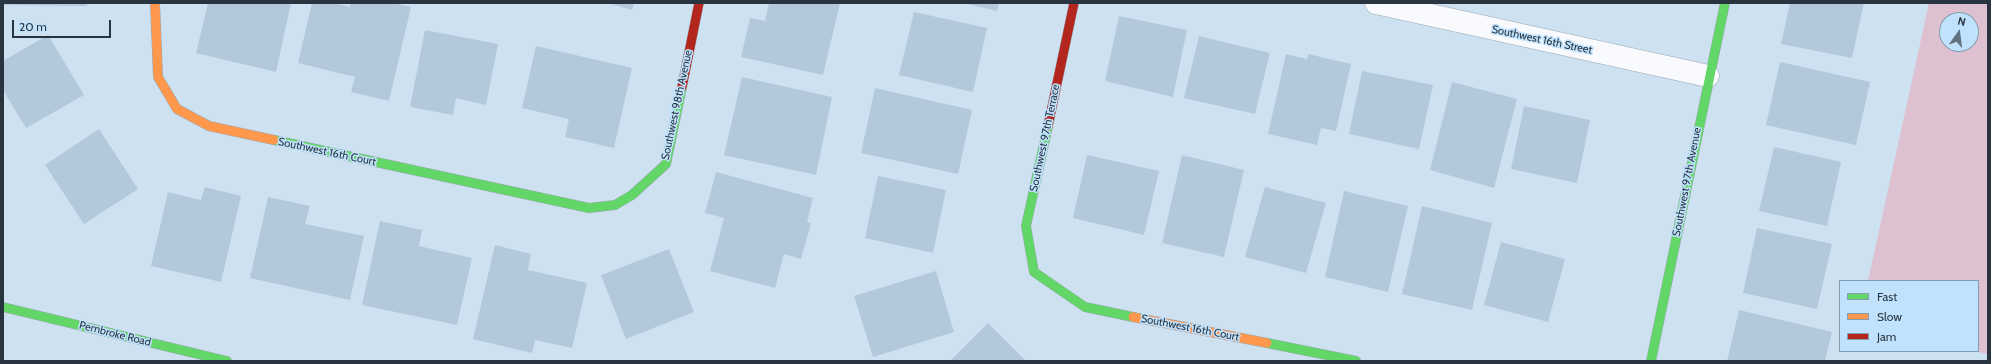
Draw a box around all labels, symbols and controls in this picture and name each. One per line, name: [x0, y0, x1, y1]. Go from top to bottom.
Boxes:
scale bar: [14, 12, 113, 38]
north arrow: [1939, 12, 1979, 52]
text: N: [1956, 14, 1967, 29]
text: 20 m: [19, 19, 47, 34]
street label: Southwest 16th Street: [1491, 23, 1593, 57]
street label: Southwest 98th Avenue: [659, 49, 695, 161]
street label: Southwest 97th Terrace: [1027, 83, 1063, 193]
street label: Southwest 97th Avenue: [1670, 126, 1704, 238]
street label: Southwest 16th Court: [277, 135, 377, 169]
legend: [1839, 280, 1979, 352]
text: Fast: [1877, 289, 1897, 304]
text: Slow: [1877, 309, 1902, 324]
street label: Southwest 16th Court: [1140, 312, 1240, 344]
street label: Pembroke Road: [78, 319, 152, 349]
text: Jam: [1877, 329, 1896, 344]

